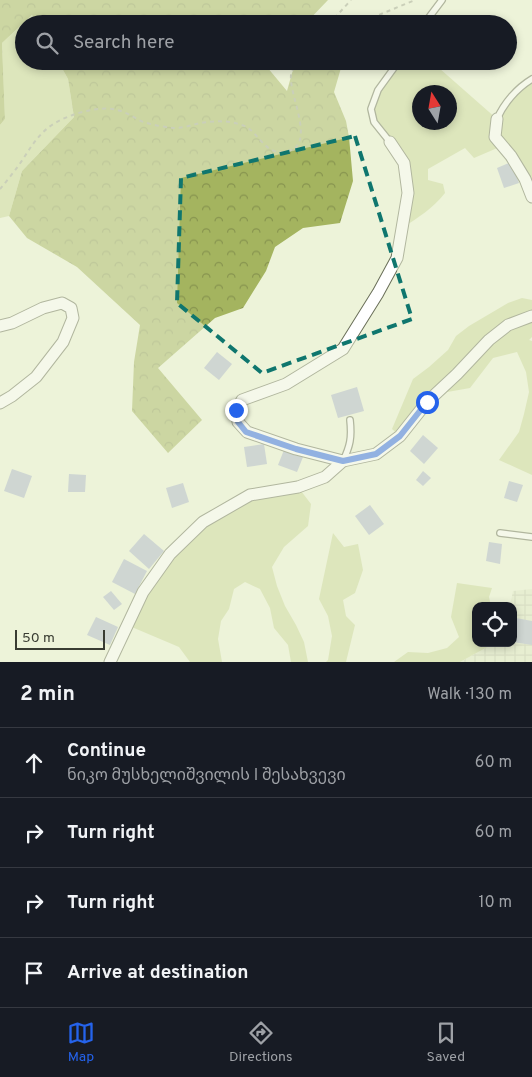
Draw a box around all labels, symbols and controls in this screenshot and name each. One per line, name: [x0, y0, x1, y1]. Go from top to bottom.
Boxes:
search box: [15, 15, 517, 70]
icon: search: [33, 29, 61, 57]
text: Search here: [73, 31, 175, 55]
north arrow: [412, 85, 457, 130]
route start: [416, 391, 439, 414]
route end: [225, 399, 248, 422]
map controls: [472, 602, 517, 647]
button: locate: [472, 602, 517, 647]
scale bar: [15, 627, 105, 650]
text: 50 m: [22, 630, 55, 647]
text: 2 min: [20, 681, 75, 708]
text: Walk · 130 m: [427, 685, 512, 705]
text: Continue: [67, 739, 146, 763]
icon: ahead: [20, 749, 48, 777]
text: 60 m: [475, 753, 512, 773]
text: ნიკო მუსხელიშვილის I შესახვევი: [67, 766, 346, 786]
icon: right: [20, 819, 48, 847]
text: Turn right: [67, 821, 155, 845]
text: 60 m: [475, 823, 512, 843]
icon: right: [20, 889, 48, 917]
text: Turn right: [67, 891, 155, 915]
text: 10 m: [478, 893, 512, 913]
icon: arrive: [20, 959, 48, 987]
text: Arrive at destination: [67, 961, 248, 985]
tab: Map: [67, 1019, 95, 1066]
tab: Directions: [229, 1019, 293, 1066]
tab: Saved: [427, 1019, 465, 1066]

